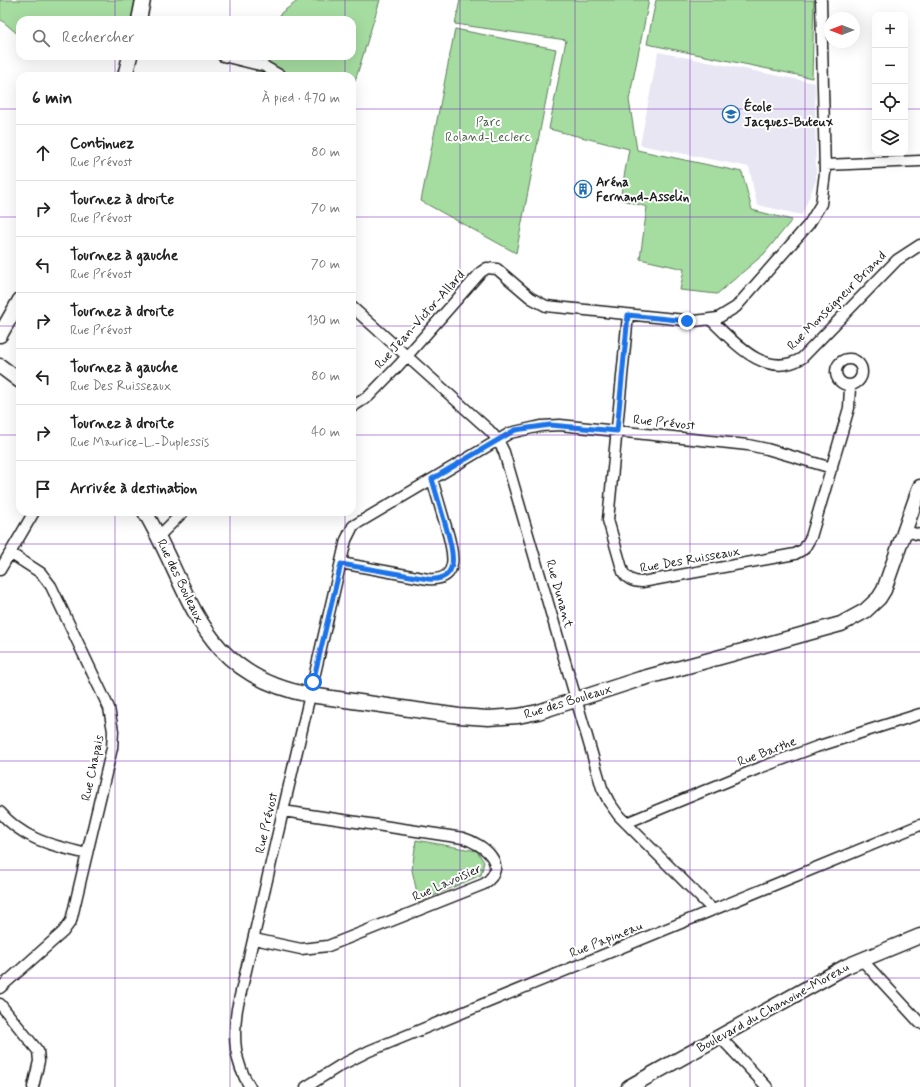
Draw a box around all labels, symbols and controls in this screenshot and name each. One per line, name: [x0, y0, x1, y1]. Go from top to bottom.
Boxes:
north arrow: [824, 12, 860, 48]
map controls: [872, 12, 908, 156]
button: +: [872, 12, 908, 48]
search box: [16, 16, 356, 60]
icon: search: [30, 27, 52, 49]
text: Rechercher: [62, 28, 135, 48]
button: −: [872, 48, 908, 84]
button: locate: [872, 84, 908, 120]
text: 6 min: [32, 87, 72, 109]
text: À pied · 470 m: [262, 90, 340, 107]
place label: École Jacques-Buteux: [744, 98, 834, 131]
school or university icon: École Jacques-Buteux: [721, 104, 741, 124]
park label: Parc Roland-Leclerc: [445, 114, 531, 146]
button: layers: [872, 120, 908, 156]
text: Continuez: [70, 134, 134, 154]
icon: ahead: [32, 142, 54, 164]
text: 80 m: [311, 144, 340, 161]
text: Rue Prévost: [70, 154, 132, 171]
place label: Aréna Fernand-Asselin: [596, 174, 690, 206]
building icon: Aréna Fernand-Asselin: [573, 179, 593, 199]
text: Tournez à droite: [70, 190, 174, 210]
icon: right: [32, 198, 54, 220]
text: 70 m: [311, 200, 340, 217]
text: Rue Prévost: [70, 210, 132, 227]
text: Tournez à gauche: [70, 246, 178, 266]
street label: Rue Monseigneur Briand: [784, 248, 890, 354]
icon: left: [32, 254, 54, 276]
text: 70 m: [311, 256, 340, 273]
text: Rue Prévost: [70, 266, 132, 283]
street label: Rue Jean-Victor-Allard: [371, 267, 469, 373]
text: Tournez à droite: [70, 302, 174, 322]
icon: right: [32, 310, 54, 332]
text: 130 m: [307, 312, 340, 329]
route end: [678, 312, 696, 330]
text: Rue Prévost: [70, 322, 132, 339]
text: Tournez à gauche: [70, 358, 178, 378]
icon: left: [32, 366, 54, 388]
text: 80 m: [311, 368, 340, 385]
text: Rue Des Ruisseaux: [70, 378, 171, 395]
street label: Rue Prévost: [632, 411, 696, 435]
text: Tournez à droite: [70, 414, 174, 434]
icon: right: [32, 422, 54, 444]
text: 40 m: [311, 424, 340, 441]
text: Rue Maurice-L.-Duplessis: [70, 434, 209, 451]
icon: arrive: [32, 478, 54, 500]
text: Arrivée à destination: [70, 479, 197, 499]
street label: Rue des Bouleaux: [152, 536, 208, 626]
street label: Rue Des Ruisseaux: [639, 543, 742, 577]
street label: Rue Dunant: [541, 558, 577, 631]
route start: [304, 673, 322, 691]
street label: Rue des Bouleaux: [522, 680, 614, 723]
street label: Rue Chapais: [78, 733, 108, 803]
street label: Rue Barthe: [735, 733, 799, 771]
street label: Rue Prévost: [252, 791, 282, 855]
street label: Rue Lavoisier: [410, 860, 484, 906]
street label: Rue Papineau: [567, 918, 645, 962]
street label: Boulevard du Chanoine-Moreau: [694, 959, 852, 1057]

